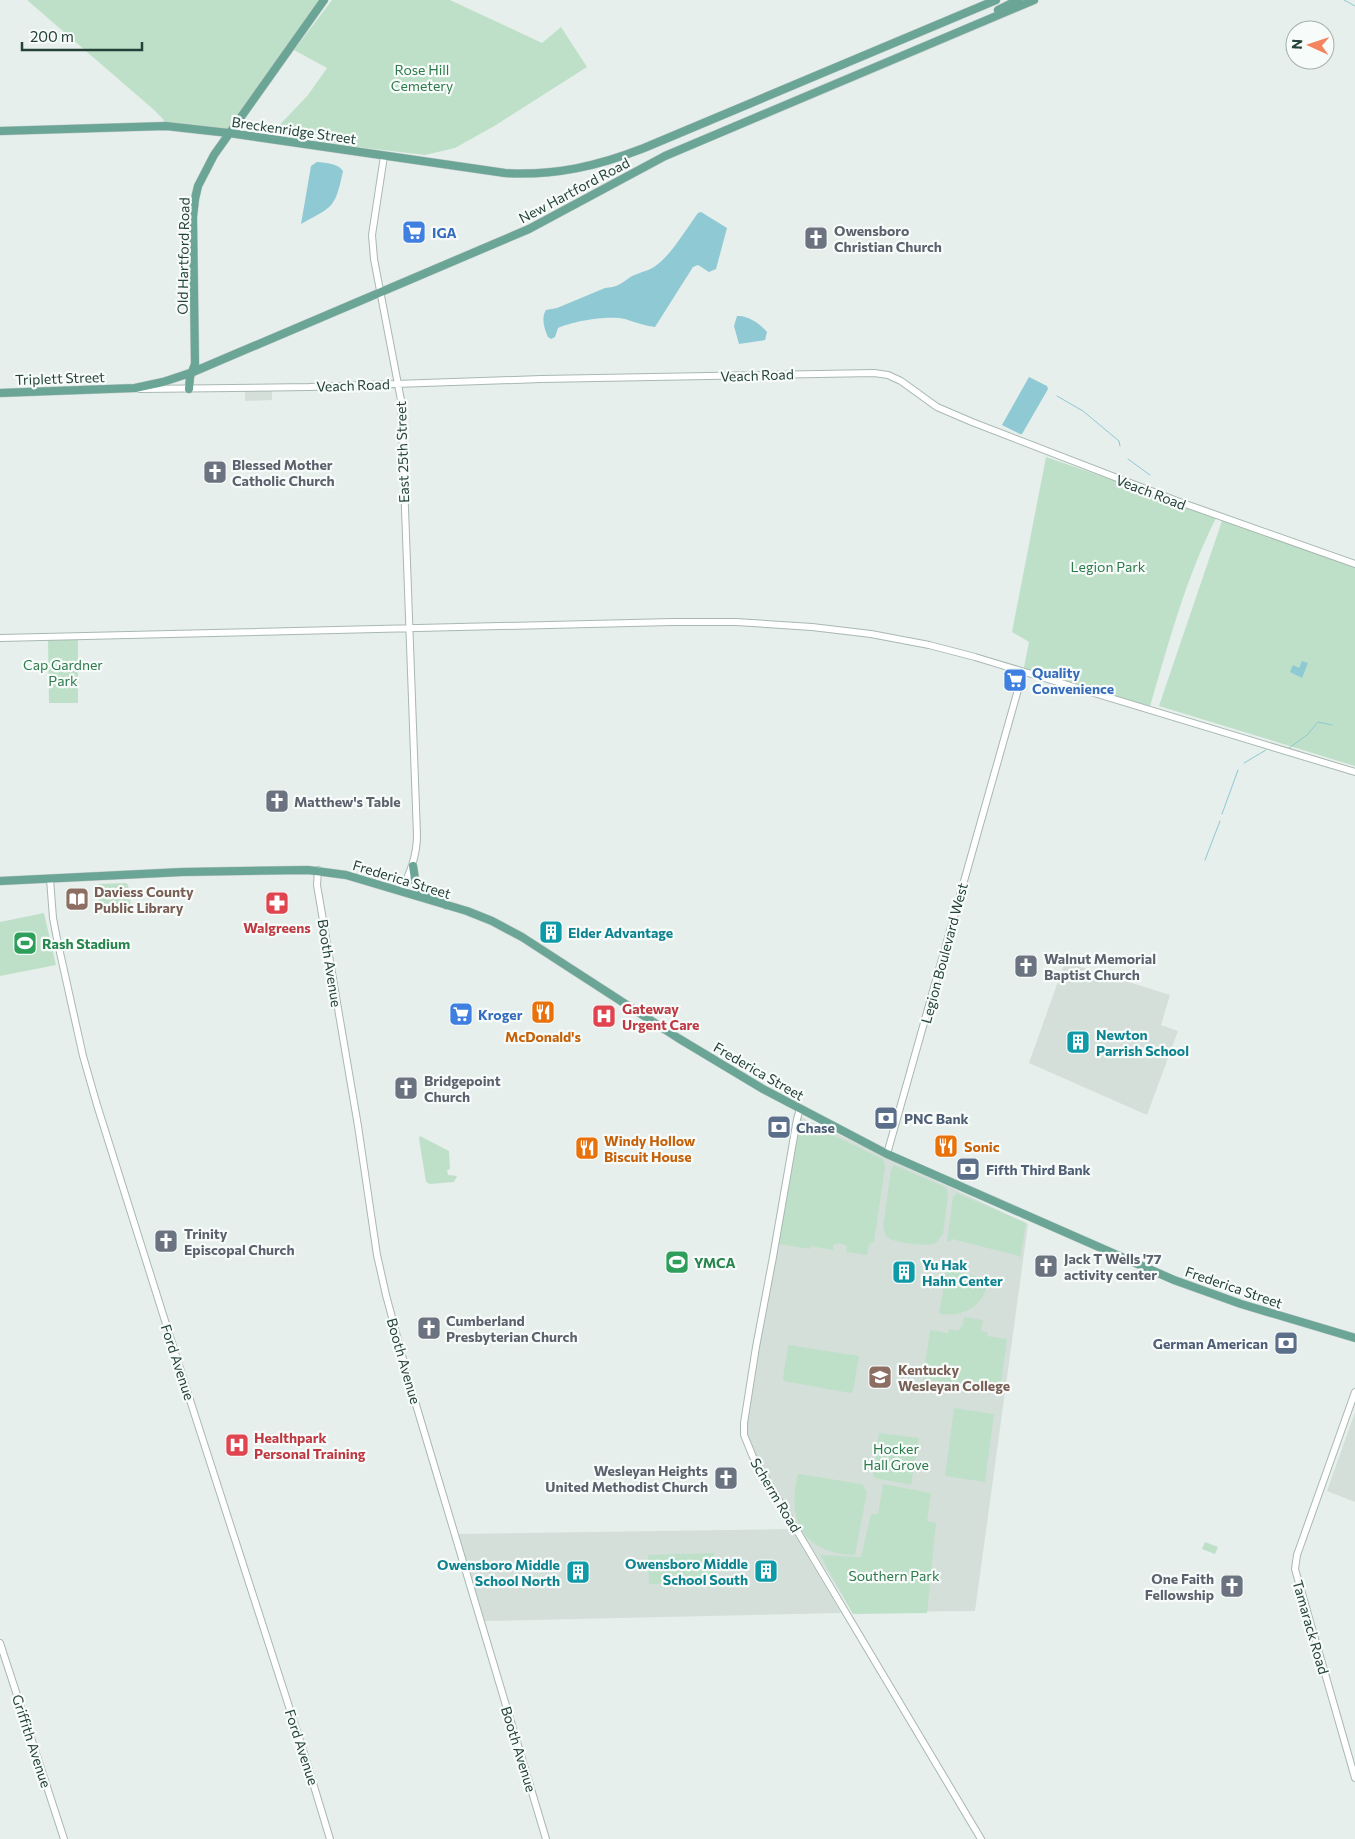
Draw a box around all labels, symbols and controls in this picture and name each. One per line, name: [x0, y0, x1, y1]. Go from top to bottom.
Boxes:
scale bar: [22, 20, 142, 52]
north arrow: [1285, 20, 1335, 70]
text: 200 m: [30, 27, 74, 45]
text: N: [1288, 39, 1305, 50]
park label: Rose Hill Cemetery: [391, 61, 453, 94]
street label: Breckenridge Street: [231, 113, 358, 147]
street label: New Hartford Road: [516, 154, 632, 226]
street label: Old Hartford Road: [173, 197, 193, 315]
supermarket icon: IGA: [401, 219, 427, 245]
place label: Owensboro Christian Church: [834, 222, 942, 255]
place label: IGA: [432, 224, 457, 241]
church icon: Owensboro Christian Church: [803, 225, 829, 251]
street label: Veach Road: [720, 365, 794, 385]
street label: Triplett Street: [15, 368, 105, 388]
street label: Veach Road: [316, 375, 390, 395]
street label: East 25th Street: [392, 400, 412, 503]
place label: Blessed Mother Catholic Church: [232, 456, 335, 489]
church icon: Blessed Mother Catholic Church: [202, 459, 228, 485]
street label: Veach Road: [1114, 471, 1188, 513]
park label: Legion Park: [1071, 558, 1146, 575]
park label: Cap Gardner Park: [23, 656, 103, 689]
place label: Quality Convenience: [1032, 664, 1114, 697]
supermarket icon: Quality Convenience: [1002, 667, 1028, 693]
church icon: Matthew's Table: [264, 788, 290, 814]
place label: Matthew's Table: [294, 793, 401, 810]
street label: Frederica Street: [351, 856, 453, 902]
street label: Legion Boulevard West: [917, 881, 971, 1025]
place label: Daviess County Public Library: [94, 883, 194, 916]
library icon: Daviess County Public Library: [64, 886, 90, 912]
pharmacy icon: Walgreens: [264, 890, 290, 916]
street label: Booth Avenue: [315, 918, 345, 1008]
place label: Walgreens: [243, 919, 311, 936]
building icon: Elder Advantage: [538, 919, 564, 945]
place label: Elder Advantage: [568, 924, 673, 941]
sports icon: Rash Stadium: [12, 930, 38, 956]
place label: Rash Stadium: [42, 935, 130, 952]
place label: Walnut Memorial Baptist Church: [1044, 950, 1156, 983]
church icon: Walnut Memorial Baptist Church: [1013, 953, 1039, 979]
restaurant icon: McDonald's: [530, 999, 556, 1025]
place label: Gateway Urgent Care: [622, 1000, 700, 1033]
supermarket icon: Kroger: [448, 1001, 474, 1027]
hospital icon: Gateway Urgent Care: [591, 1003, 617, 1029]
place label: Kroger: [478, 1006, 523, 1023]
place label: Newton Parrish School: [1096, 1026, 1189, 1059]
place label: McDonald's: [505, 1028, 581, 1045]
building icon: Newton Parrish School: [1065, 1029, 1091, 1055]
street label: Frederica Street: [711, 1038, 808, 1104]
place label: Bridgepoint Church: [424, 1072, 501, 1105]
church icon: Bridgepoint Church: [393, 1075, 419, 1101]
bank icon: PNC Bank: [873, 1105, 899, 1131]
place label: PNC Bank: [904, 1110, 969, 1127]
bank icon: Chase: [766, 1114, 792, 1140]
place label: Chase: [796, 1119, 835, 1136]
place label: Windy Hollow Biscuit House: [604, 1132, 696, 1165]
restaurant icon: Sonic: [933, 1133, 959, 1159]
restaurant icon: Windy Hollow Biscuit House: [574, 1135, 600, 1161]
place label: Sonic: [964, 1138, 1000, 1155]
bank icon: Fifth Third Bank: [955, 1156, 981, 1182]
place label: Fifth Third Bank: [986, 1161, 1091, 1178]
place label: Trinity Episcopal Church: [184, 1225, 294, 1258]
church icon: Trinity Episcopal Church: [153, 1228, 179, 1254]
sports icon: YMCA: [664, 1249, 690, 1275]
place label: Jack T Wells '77 activity center: [1064, 1250, 1162, 1283]
church icon: Jack T Wells '77 activity center: [1033, 1253, 1059, 1279]
place label: YMCA: [694, 1254, 736, 1271]
place label: Yu Hak Hahn Center: [922, 1256, 1003, 1289]
building icon: Yu Hak Hahn Center: [891, 1259, 917, 1285]
street label: Frederica Street: [1183, 1262, 1285, 1312]
place label: Cumberland Presbyterian Church: [446, 1312, 578, 1345]
church icon: Cumberland Presbyterian Church: [416, 1315, 442, 1341]
street label: Booth Avenue: [384, 1316, 424, 1406]
street label: Ford Avenue: [158, 1322, 198, 1402]
bank icon: German American: [1273, 1330, 1299, 1356]
place label: German American: [1153, 1335, 1268, 1352]
place label: Kentucky Wesleyan College: [898, 1361, 1010, 1394]
school or university icon: Kentucky Wesleyan College: [867, 1364, 893, 1390]
place label: Healthpark Personal Training: [254, 1429, 366, 1462]
hospital icon: Healthpark Personal Training: [224, 1432, 250, 1458]
park label: Hocker Hall Grove: [863, 1440, 929, 1473]
street label: Scherm Road: [747, 1455, 805, 1535]
place label: Wesleyan Heights United Methodist Church: [545, 1462, 708, 1495]
church icon: Wesleyan Heights United Methodist Church: [713, 1465, 739, 1491]
place label: Owensboro Middle School South: [625, 1555, 748, 1588]
place label: Owensboro Middle School North: [437, 1556, 560, 1589]
building icon: Owensboro Middle School South: [753, 1558, 779, 1584]
building icon: Owensboro Middle School North: [565, 1559, 591, 1585]
park label: Southern Park: [848, 1567, 940, 1584]
place label: One Faith Fellowship: [1145, 1570, 1214, 1603]
church icon: One Faith Fellowship: [1219, 1573, 1245, 1599]
street label: Tamarack Road: [1289, 1578, 1333, 1676]
street label: Griffith Avenue: [9, 1692, 55, 1790]
street label: Booth Avenue: [498, 1704, 540, 1794]
street label: Ford Avenue: [282, 1707, 322, 1787]

